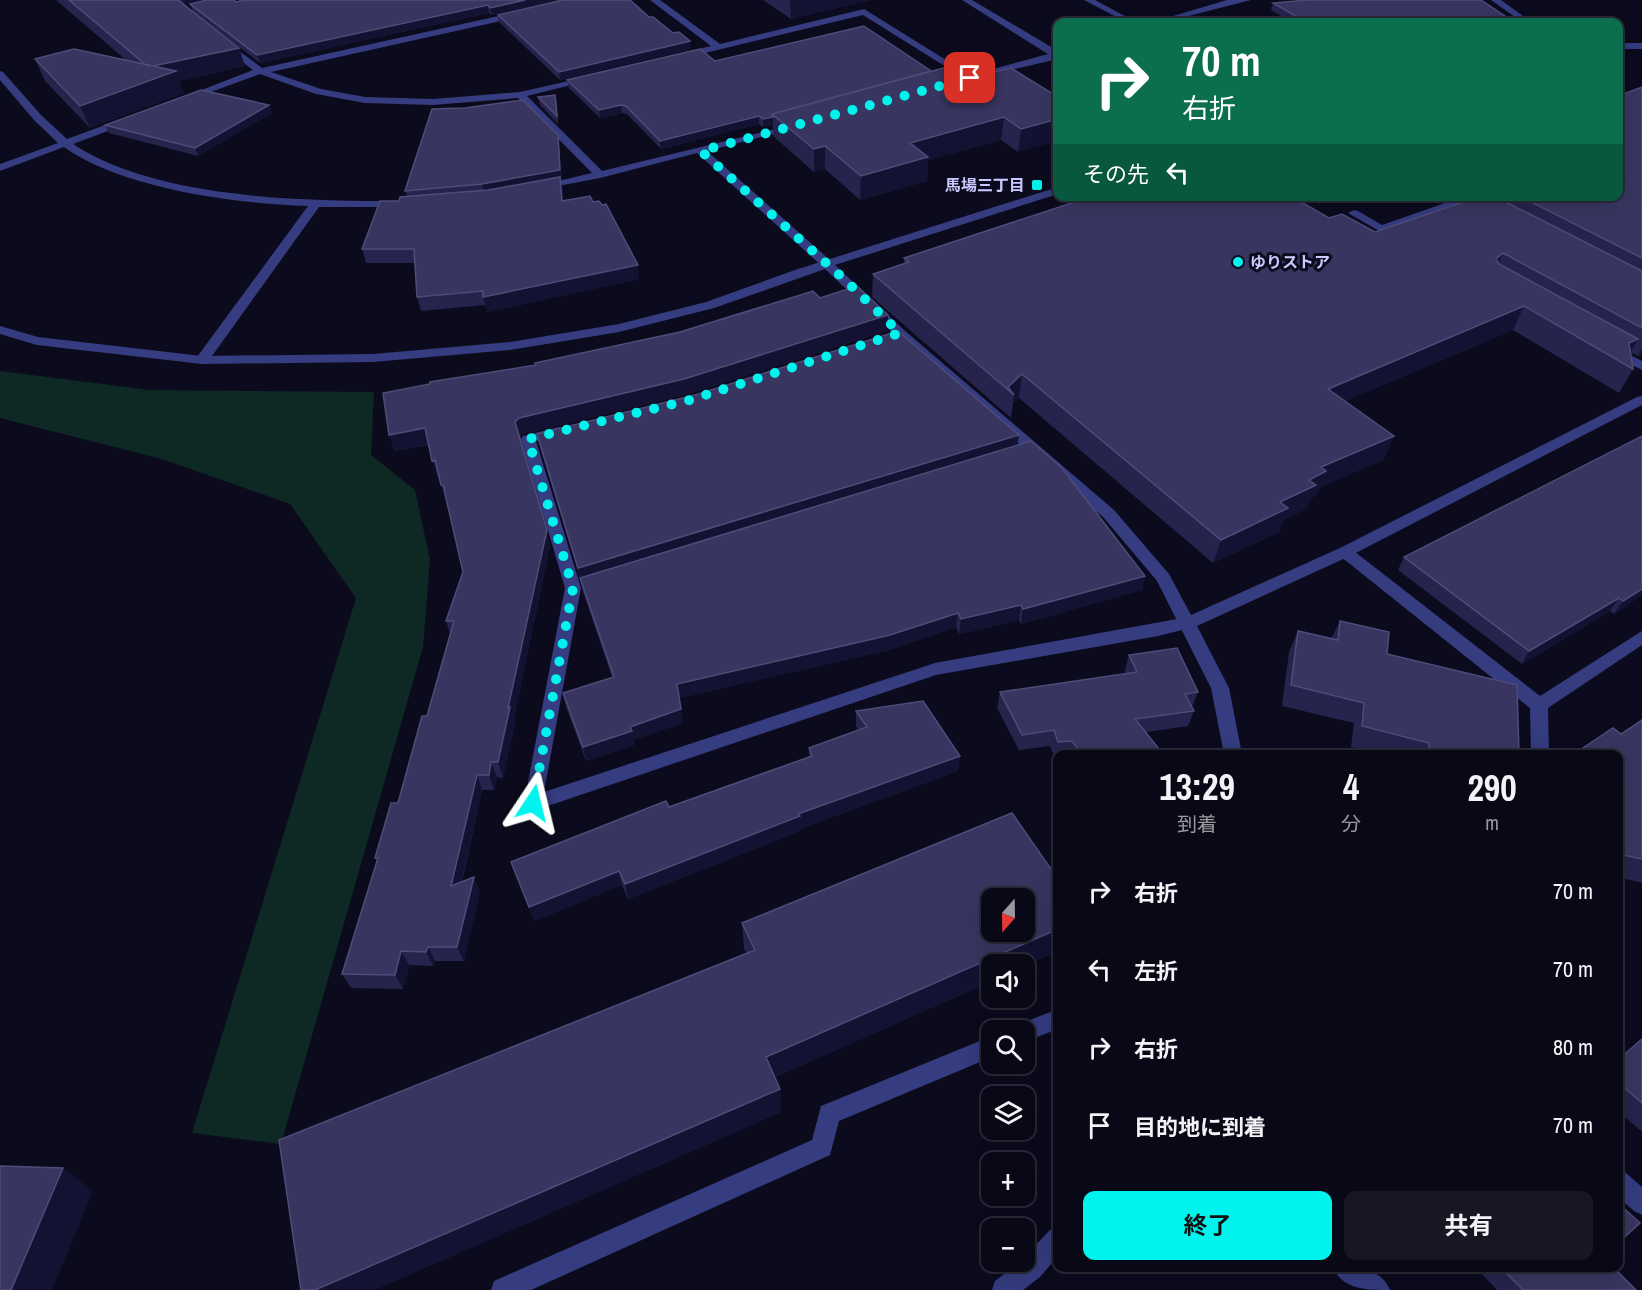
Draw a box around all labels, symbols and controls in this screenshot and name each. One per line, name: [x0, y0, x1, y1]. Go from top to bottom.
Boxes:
text: 70 m: [1182, 33, 1261, 89]
icon: right: [1083, 42, 1161, 120]
pin: [944, 52, 995, 103]
icon: arrive: [953, 61, 986, 94]
text: 右折: [1182, 90, 1236, 126]
icon: left: [1161, 156, 1194, 189]
text: その先: [1083, 159, 1149, 189]
place label: 馬場三丁目: [945, 174, 1025, 196]
marker: 馬場三丁目: [1030, 178, 1044, 192]
place label: ゆりストア: [1250, 251, 1330, 273]
marker: ゆりストア: [1231, 255, 1245, 269]
text: 13:29: [1159, 763, 1235, 811]
text: 4: [1343, 763, 1359, 811]
text: 290: [1467, 764, 1517, 812]
position arrow: [501, 771, 565, 835]
text: m: [1485, 809, 1499, 836]
text: 到着: [1177, 810, 1217, 837]
text: 分: [1341, 810, 1361, 837]
icon: right: [1083, 875, 1116, 908]
text: 70 m: [1553, 876, 1593, 906]
text: 右折: [1134, 878, 1178, 908]
north arrow: [981, 888, 1035, 942]
map controls: [981, 888, 1035, 1272]
icon: left: [1083, 953, 1116, 986]
button: sound: [981, 954, 1035, 1008]
text: 70 m: [1553, 954, 1593, 984]
text: 左折: [1134, 956, 1178, 986]
button: search: [981, 1020, 1035, 1074]
icon: right: [1083, 1031, 1116, 1064]
text: 80 m: [1553, 1032, 1593, 1062]
text: 右折: [1134, 1034, 1178, 1064]
button: layers: [981, 1086, 1035, 1140]
icon: arrive: [1083, 1109, 1116, 1142]
text: 70 m: [1553, 1110, 1593, 1140]
text: 目的地に到着: [1134, 1112, 1266, 1142]
button: +: [981, 1152, 1035, 1206]
button: 終了: [1083, 1191, 1332, 1260]
button: 共有: [1344, 1191, 1593, 1260]
button: −: [981, 1218, 1035, 1272]

